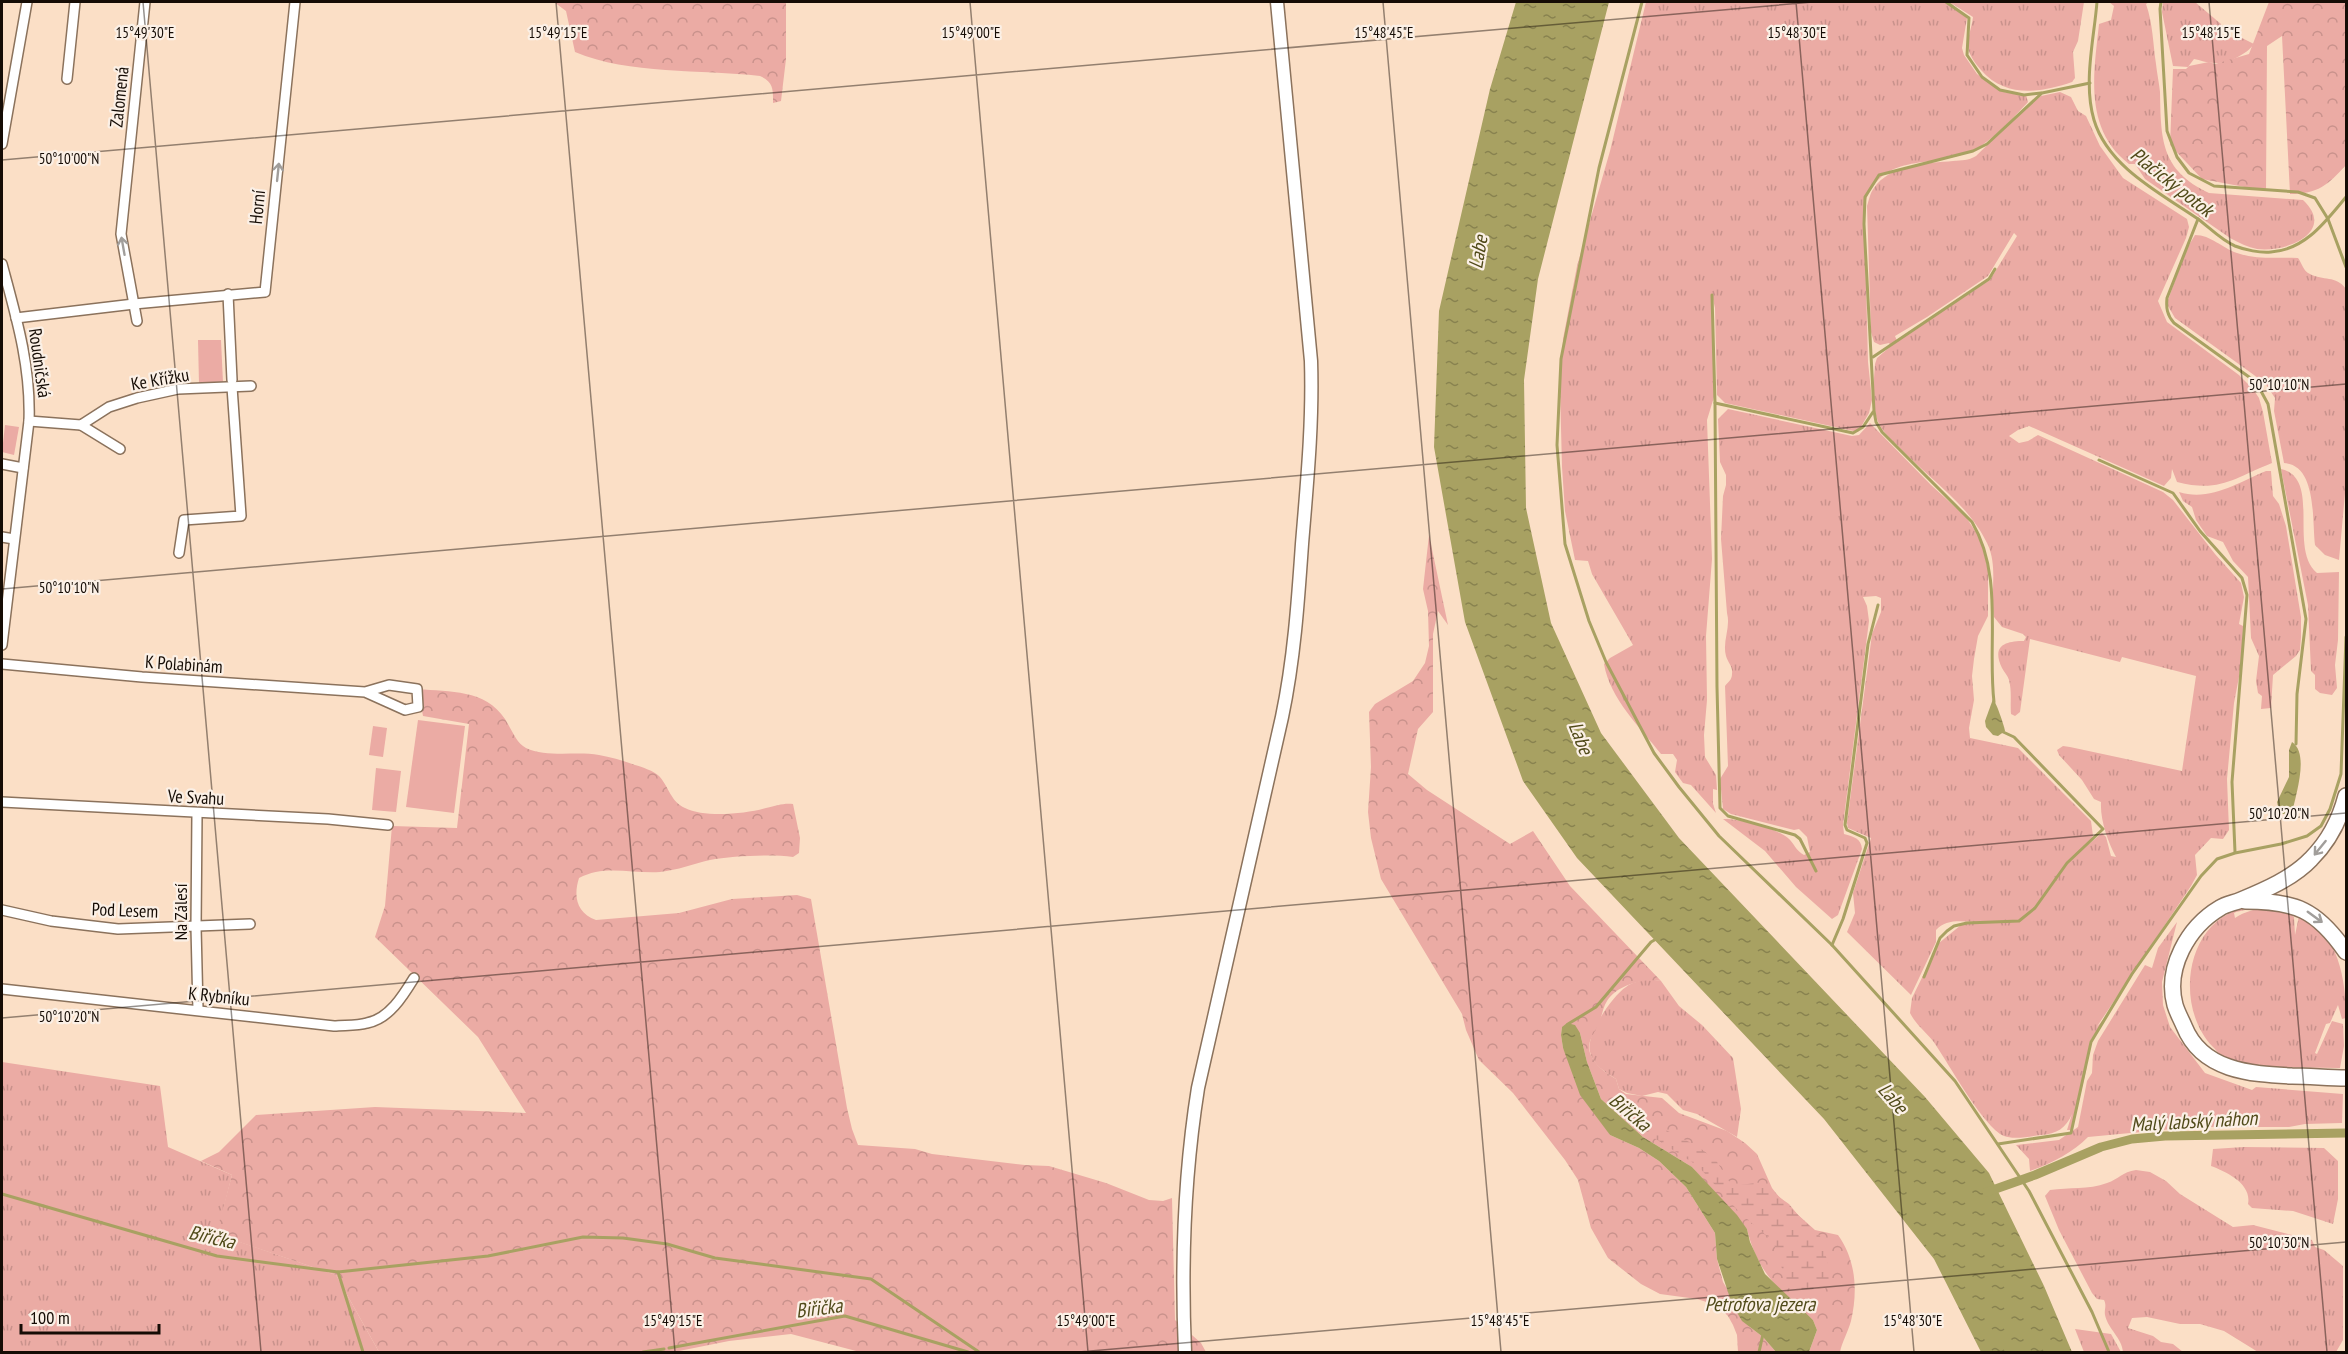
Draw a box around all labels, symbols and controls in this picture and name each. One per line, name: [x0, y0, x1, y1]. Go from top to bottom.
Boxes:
text: 15°49'30"E: [115, 23, 175, 42]
text: 15°49'15"E: [528, 23, 588, 42]
text: 15°49'00"E: [941, 23, 1001, 42]
text: 15°48'45"E: [1354, 23, 1414, 42]
text: 15°48'30"E: [1767, 23, 1827, 42]
text: 15°48'15"E: [2181, 23, 2241, 42]
street label: Zalomená: [104, 65, 134, 129]
water label: Plačický potok: [2125, 142, 2220, 224]
text: 50°10'00"N: [39, 149, 99, 168]
one-way arrow: [273, 162, 284, 182]
street label: Horní: [244, 189, 270, 225]
water label: Labe: [1462, 232, 1494, 270]
one-way arrow: [117, 237, 128, 256]
street label: Roudničská: [24, 327, 56, 399]
street label: Ke Křížku: [129, 363, 191, 395]
text: 50°10'10"N: [2249, 375, 2309, 394]
text: 50°10'10"N: [39, 578, 99, 597]
street label: K Polabinám: [145, 650, 223, 678]
water label: Labe: [1563, 718, 1600, 760]
street label: Ve Svahu: [166, 784, 225, 810]
text: 50°10'20"N: [2249, 804, 2309, 823]
one-way arrow: [2314, 840, 2327, 856]
street label: Na Zálesí: [169, 883, 192, 941]
street label: Pod Lesem: [91, 897, 159, 923]
one-way arrow: [2307, 910, 2323, 923]
street label: K Rybníku: [187, 981, 251, 1011]
text: 50°10'20"N: [39, 1007, 99, 1026]
water label: Labe: [1872, 1077, 1915, 1120]
water label: Biřička: [1604, 1087, 1657, 1138]
water label: Malý labský náhon: [2130, 1105, 2259, 1137]
water label: Biřička: [186, 1219, 239, 1255]
text: 50°10'30"N: [2249, 1233, 2309, 1252]
water label: Petrofova jezera: [1705, 1291, 1816, 1317]
water label: Biřička: [794, 1292, 845, 1324]
scale bar: [21, 1297, 159, 1335]
text: 100 m: [30, 1306, 70, 1329]
text: 15°49'15"E: [643, 1311, 703, 1330]
text: 15°49'00"E: [1056, 1311, 1116, 1330]
text: 15°48'45"E: [1470, 1311, 1530, 1330]
text: 15°48'30"E: [1883, 1311, 1943, 1330]

